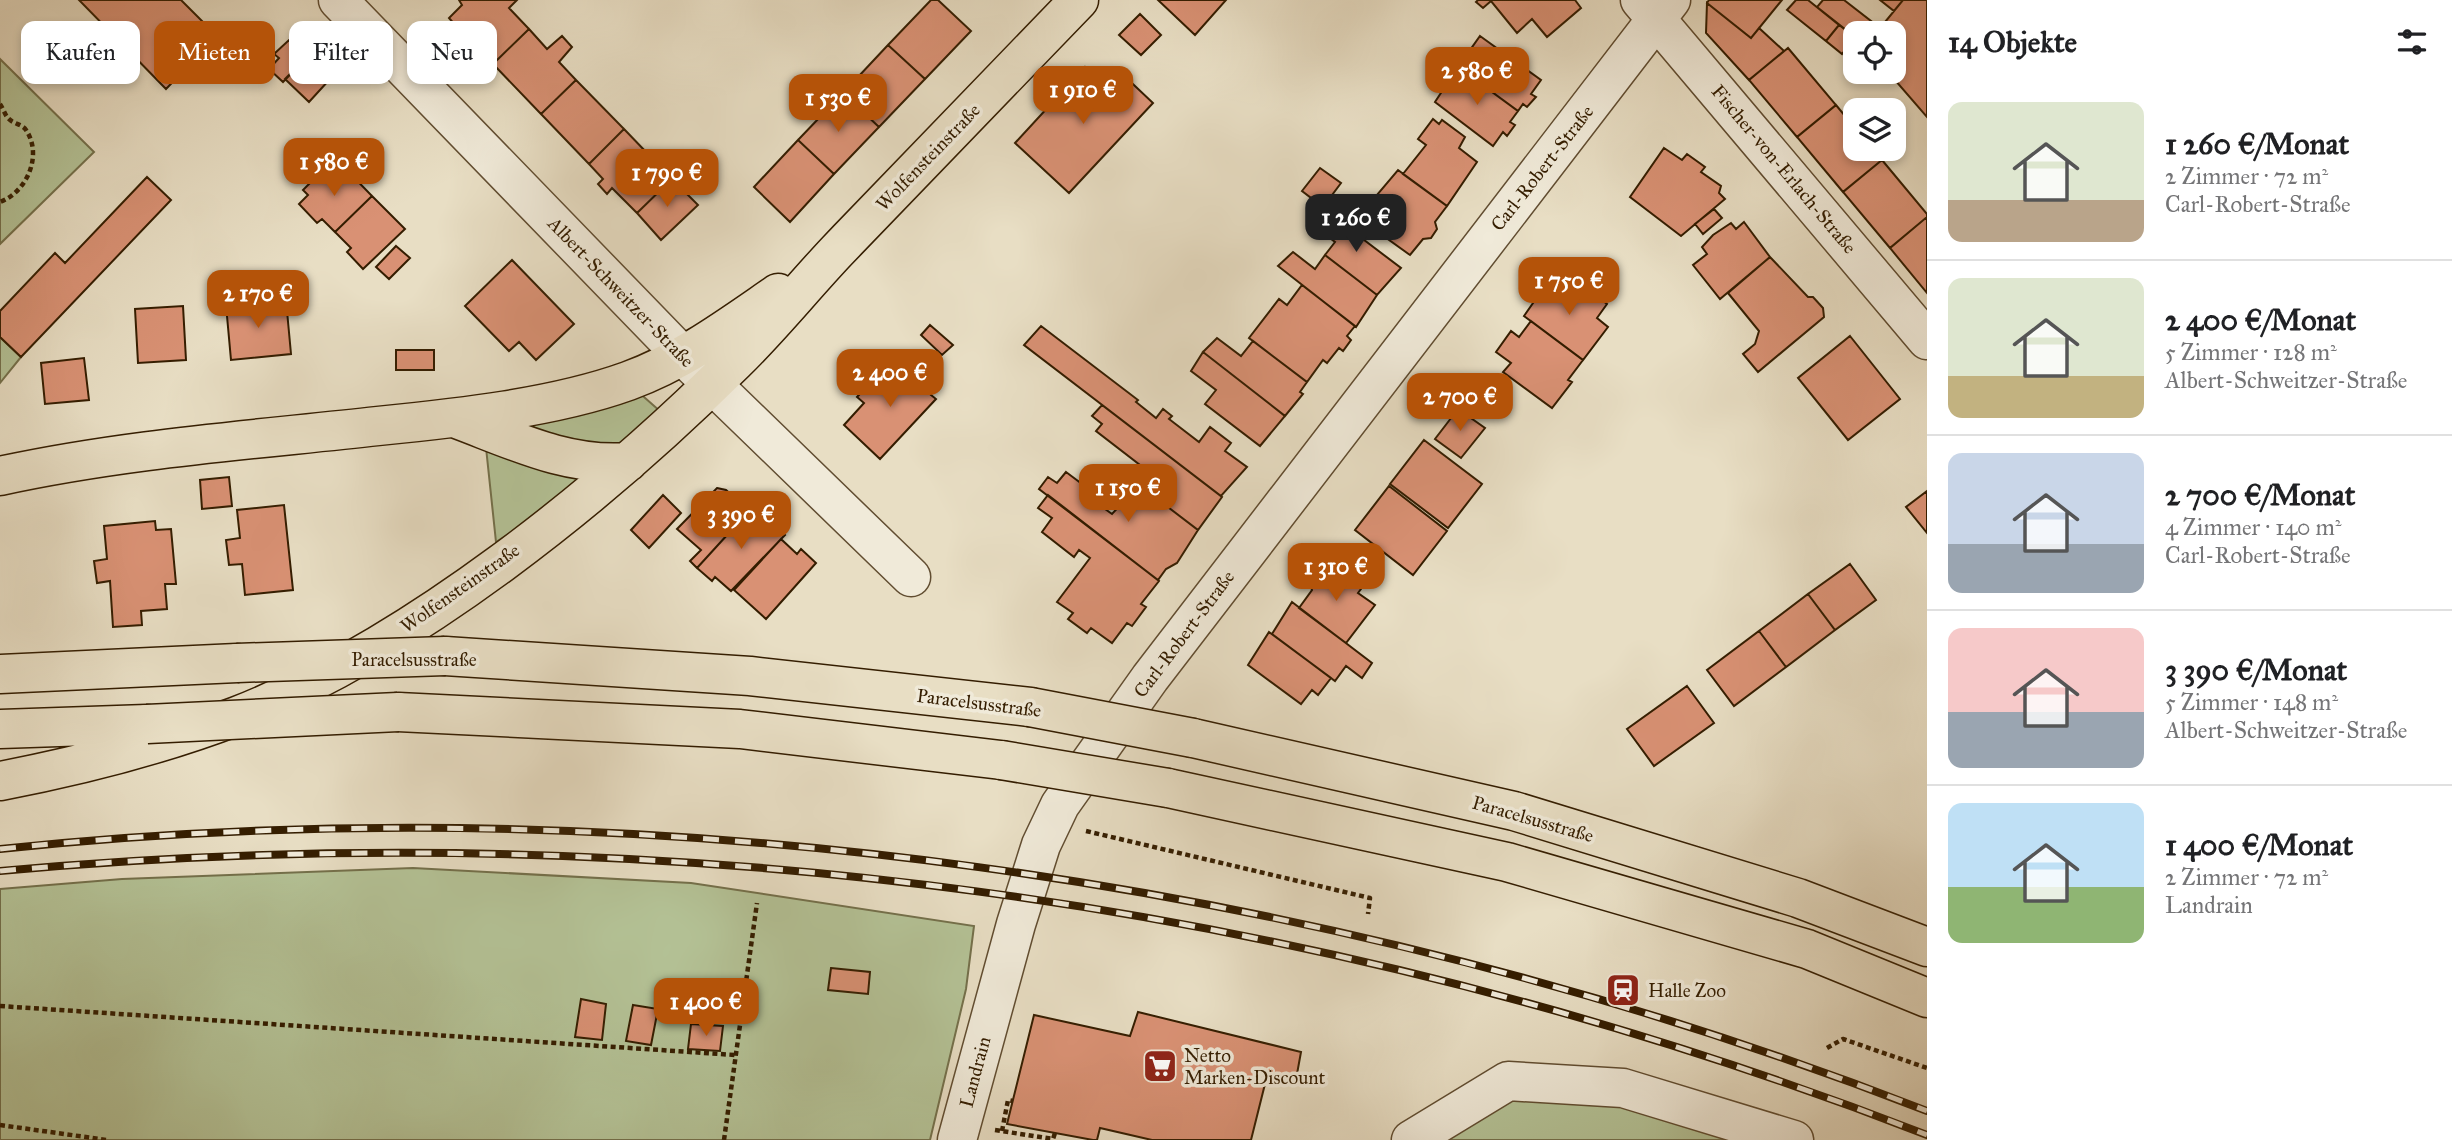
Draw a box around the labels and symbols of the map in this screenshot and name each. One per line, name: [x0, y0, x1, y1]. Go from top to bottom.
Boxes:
pin: 2 580 €: [1412, 48, 1542, 107]
pin: 1 910 €: [1018, 66, 1148, 126]
pin: 1 530 €: [773, 74, 903, 134]
street label: Fischer-von-Erlach-Straße: [1707, 80, 1861, 258]
street label: Wolfensteinstraße: [871, 99, 985, 215]
street label: Carl-Robert-Straße: [1486, 100, 1598, 235]
pin: 1 580 €: [269, 138, 399, 198]
pin: 1 790 €: [602, 150, 732, 209]
pin: 1 260 €: [1291, 194, 1421, 254]
street label: Albert-Schweitzer-Straße: [542, 211, 699, 372]
pin: 1 750 €: [1504, 258, 1634, 317]
pin: 2 170 €: [193, 270, 323, 330]
pin: 2 400 €: [825, 350, 955, 409]
pin: 2 700 €: [1395, 374, 1525, 433]
pin: 1 150 €: [1063, 464, 1193, 524]
pin: 3 390 €: [676, 491, 806, 551]
street label: Wolfensteinstraße: [396, 538, 524, 638]
pin: 1 310 €: [1271, 544, 1401, 603]
street label: Carl-Robert-Straße: [1129, 566, 1239, 702]
street label: Paracelsusstraße: [351, 648, 477, 671]
street label: Paracelsusstraße: [915, 684, 1043, 722]
street label: Paracelsusstraße: [1470, 791, 1596, 847]
station icon: Halle Zoo: [1604, 971, 1642, 1009]
pin: 1 400 €: [641, 978, 771, 1038]
place label: Halle Zoo: [1648, 979, 1726, 1002]
street label: Landrain: [955, 1034, 995, 1110]
place label: Netto Marken-Discount: [1184, 1044, 1325, 1089]
supermarket icon: Netto Marken-Discount: [1141, 1047, 1179, 1085]

